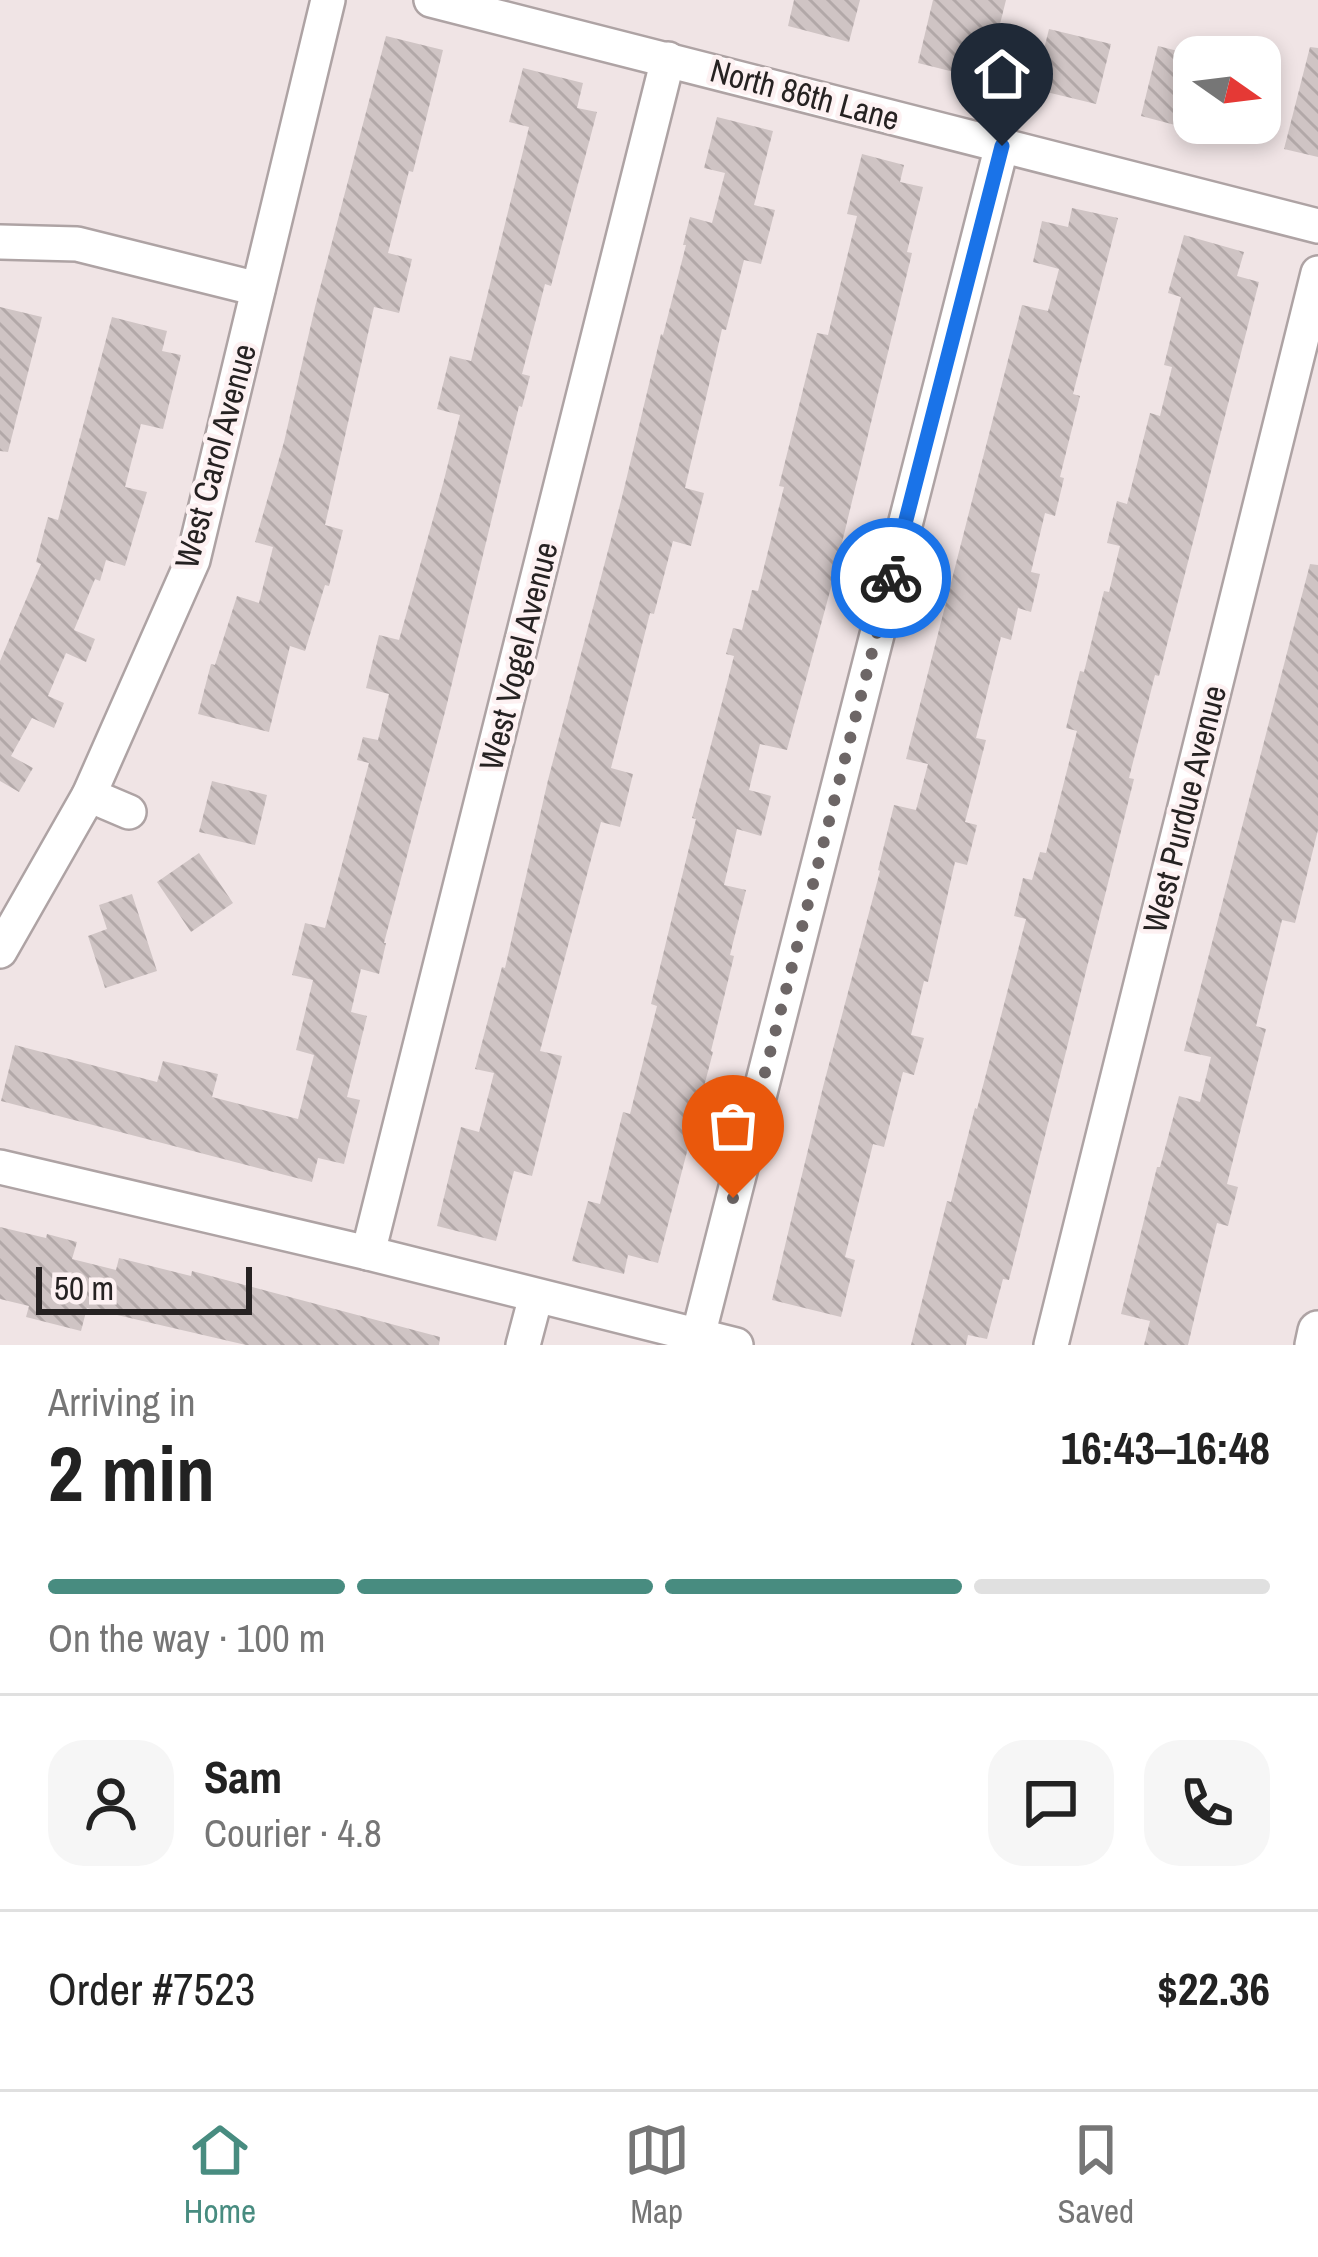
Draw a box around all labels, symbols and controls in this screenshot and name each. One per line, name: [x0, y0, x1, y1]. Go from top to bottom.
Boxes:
pin: [951, 23, 1053, 146]
north arrow: [1173, 36, 1281, 144]
map controls: [1173, 36, 1281, 144]
icon: home: [969, 41, 1035, 107]
street label: North 86th Lane: [706, 48, 904, 140]
street label: West Carol Avenue: [164, 339, 266, 573]
courier: [831, 518, 951, 638]
street label: West Vogel Avenue: [468, 537, 568, 775]
icon: bike: [858, 545, 924, 611]
street label: West Purdue Avenue: [1132, 681, 1236, 937]
pin: [682, 1075, 784, 1198]
icon: bag: [700, 1093, 766, 1159]
scale bar: [36, 1261, 252, 1314]
text: 50 m: [54, 1266, 114, 1310]
text: Arriving in: [48, 1376, 196, 1428]
text: 16:43–16:48: [1061, 1417, 1270, 1478]
text: 2 min: [48, 1420, 215, 1525]
text: On the way · 100 m: [48, 1612, 325, 1664]
button: person: [48, 1740, 174, 1866]
button: chat: [988, 1740, 1114, 1866]
button: phone: [1144, 1740, 1270, 1866]
text: Sam: [204, 1746, 282, 1807]
text: Courier · 4.8: [204, 1807, 382, 1859]
text: Order #7523: [48, 1958, 255, 2019]
text: $22.36: [1157, 1958, 1270, 2019]
tab: Home: [184, 2117, 256, 2233]
tab: Map: [624, 2117, 690, 2233]
tab: Saved: [1057, 2117, 1134, 2233]

